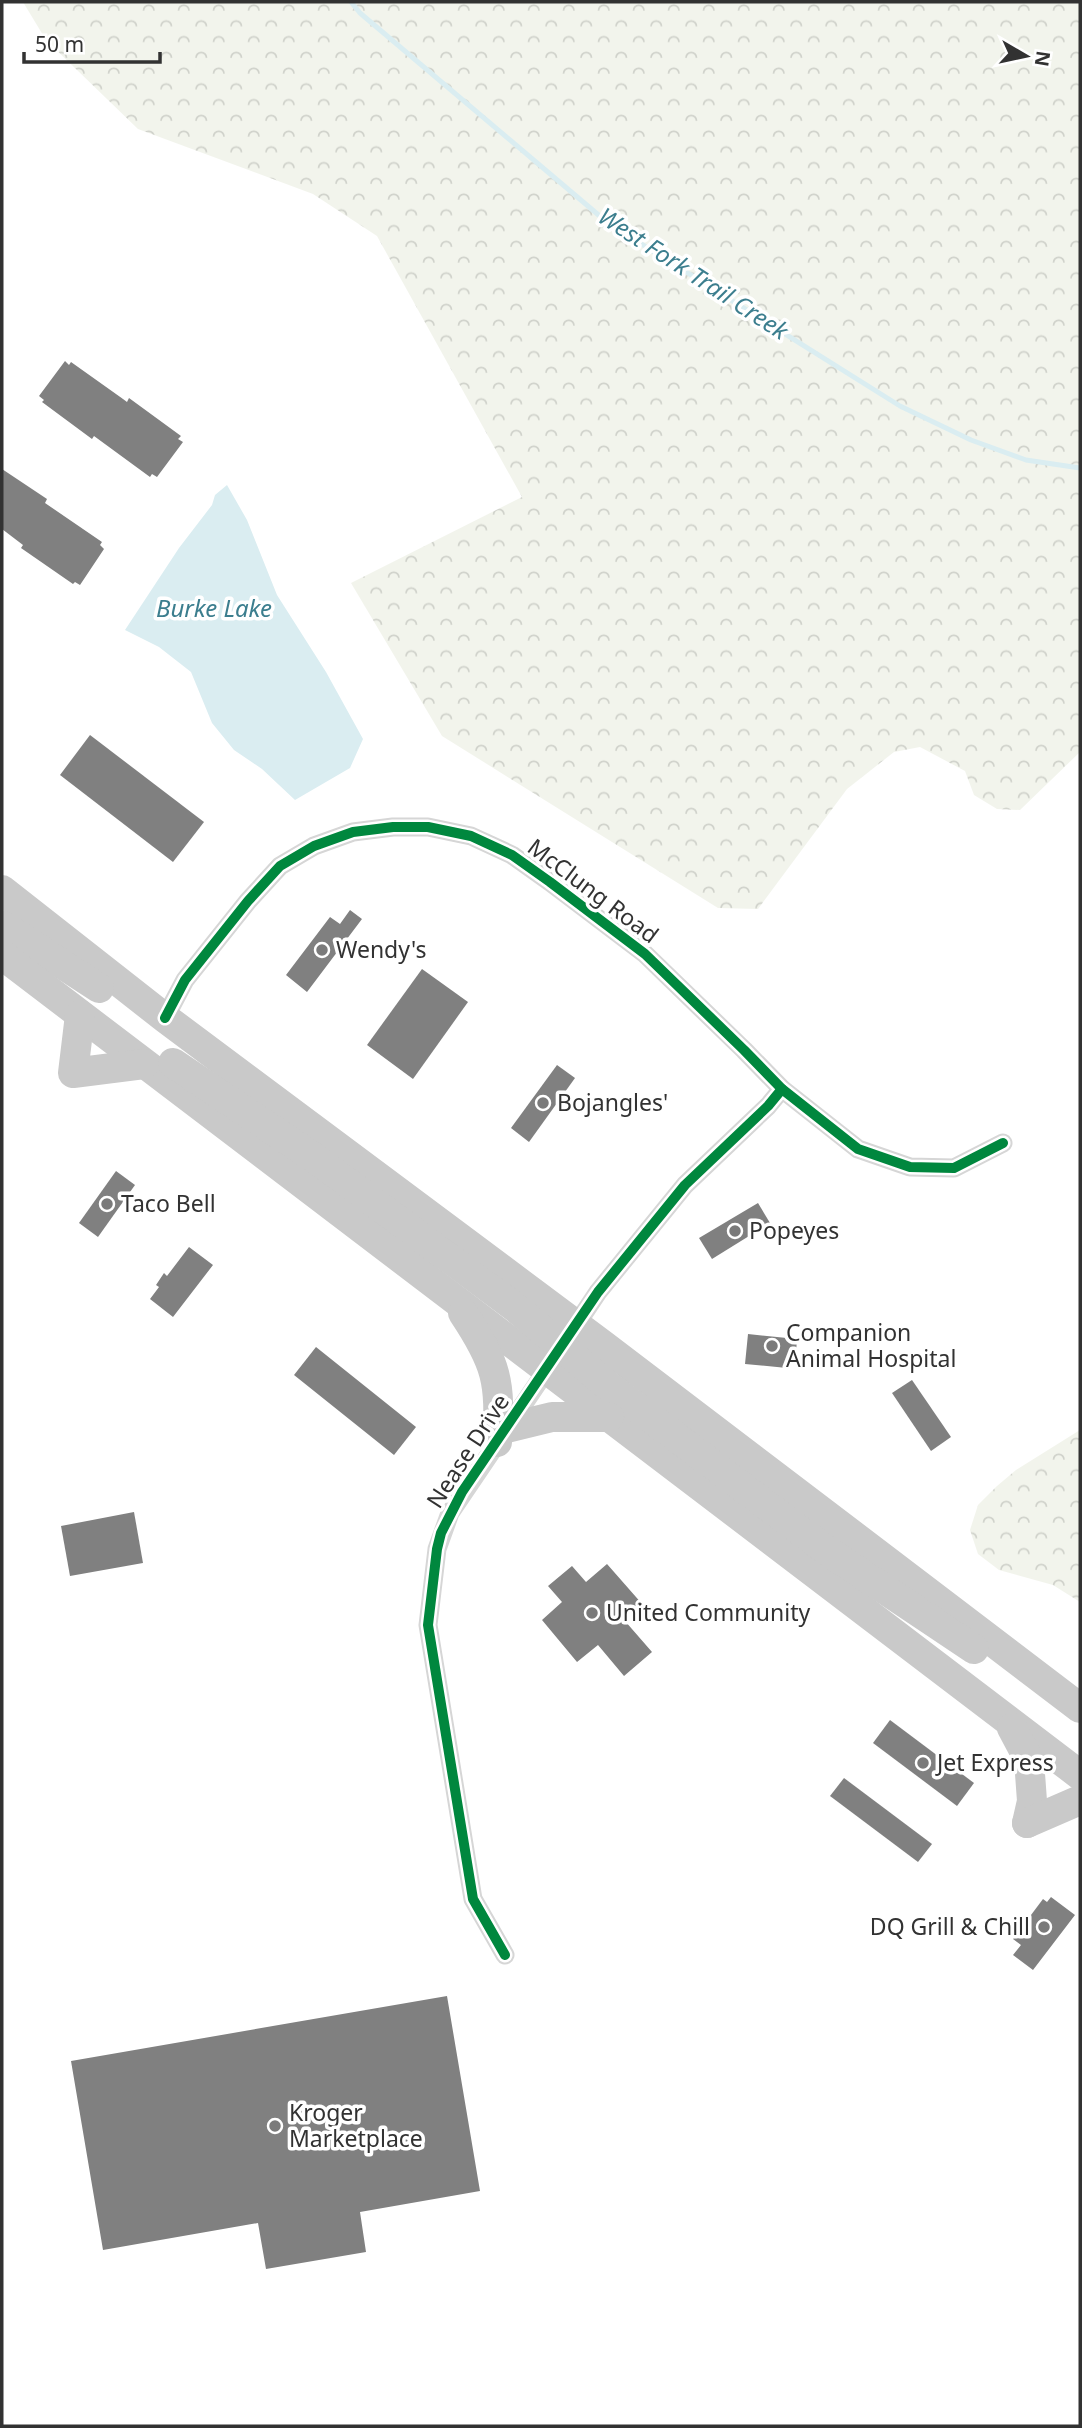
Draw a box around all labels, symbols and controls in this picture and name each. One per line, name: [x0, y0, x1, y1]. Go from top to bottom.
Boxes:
scale bar: [24, 21, 161, 65]
north arrow: [991, 21, 1061, 91]
text: 50 m: [35, 30, 84, 58]
text: N: [1029, 49, 1057, 68]
water label: West Fork Trail Creek: [592, 199, 796, 347]
water label: Burke Lake: [156, 591, 272, 624]
street label: McClung Road: [522, 830, 666, 950]
place label: Wendy's: [336, 933, 426, 965]
marker: Wendy's: [314, 942, 330, 958]
place label: Bojangles': [557, 1086, 668, 1118]
marker: Bojangles': [535, 1095, 551, 1111]
place label: Taco Bell: [121, 1187, 216, 1219]
marker: Taco Bell: [99, 1196, 115, 1212]
place label: Popeyes: [749, 1214, 839, 1246]
marker: Popeyes: [727, 1223, 743, 1239]
place label: Companion Animal Hospital: [786, 1316, 956, 1374]
marker: Companion Animal Hospital: [764, 1338, 780, 1354]
street label: Nease Drive: [418, 1387, 516, 1514]
place label: United Community: [606, 1596, 810, 1628]
marker: United Community: [584, 1605, 600, 1621]
place label: Jet Express: [935, 1746, 1054, 1778]
marker: Jet Express: [915, 1755, 931, 1771]
place label: DQ Grill & Chill: [870, 1910, 1030, 1942]
marker: DQ Grill & Chill: [1036, 1919, 1052, 1935]
place label: Kroger Marketplace: [289, 2096, 423, 2154]
marker: Kroger Marketplace: [267, 2118, 283, 2134]

